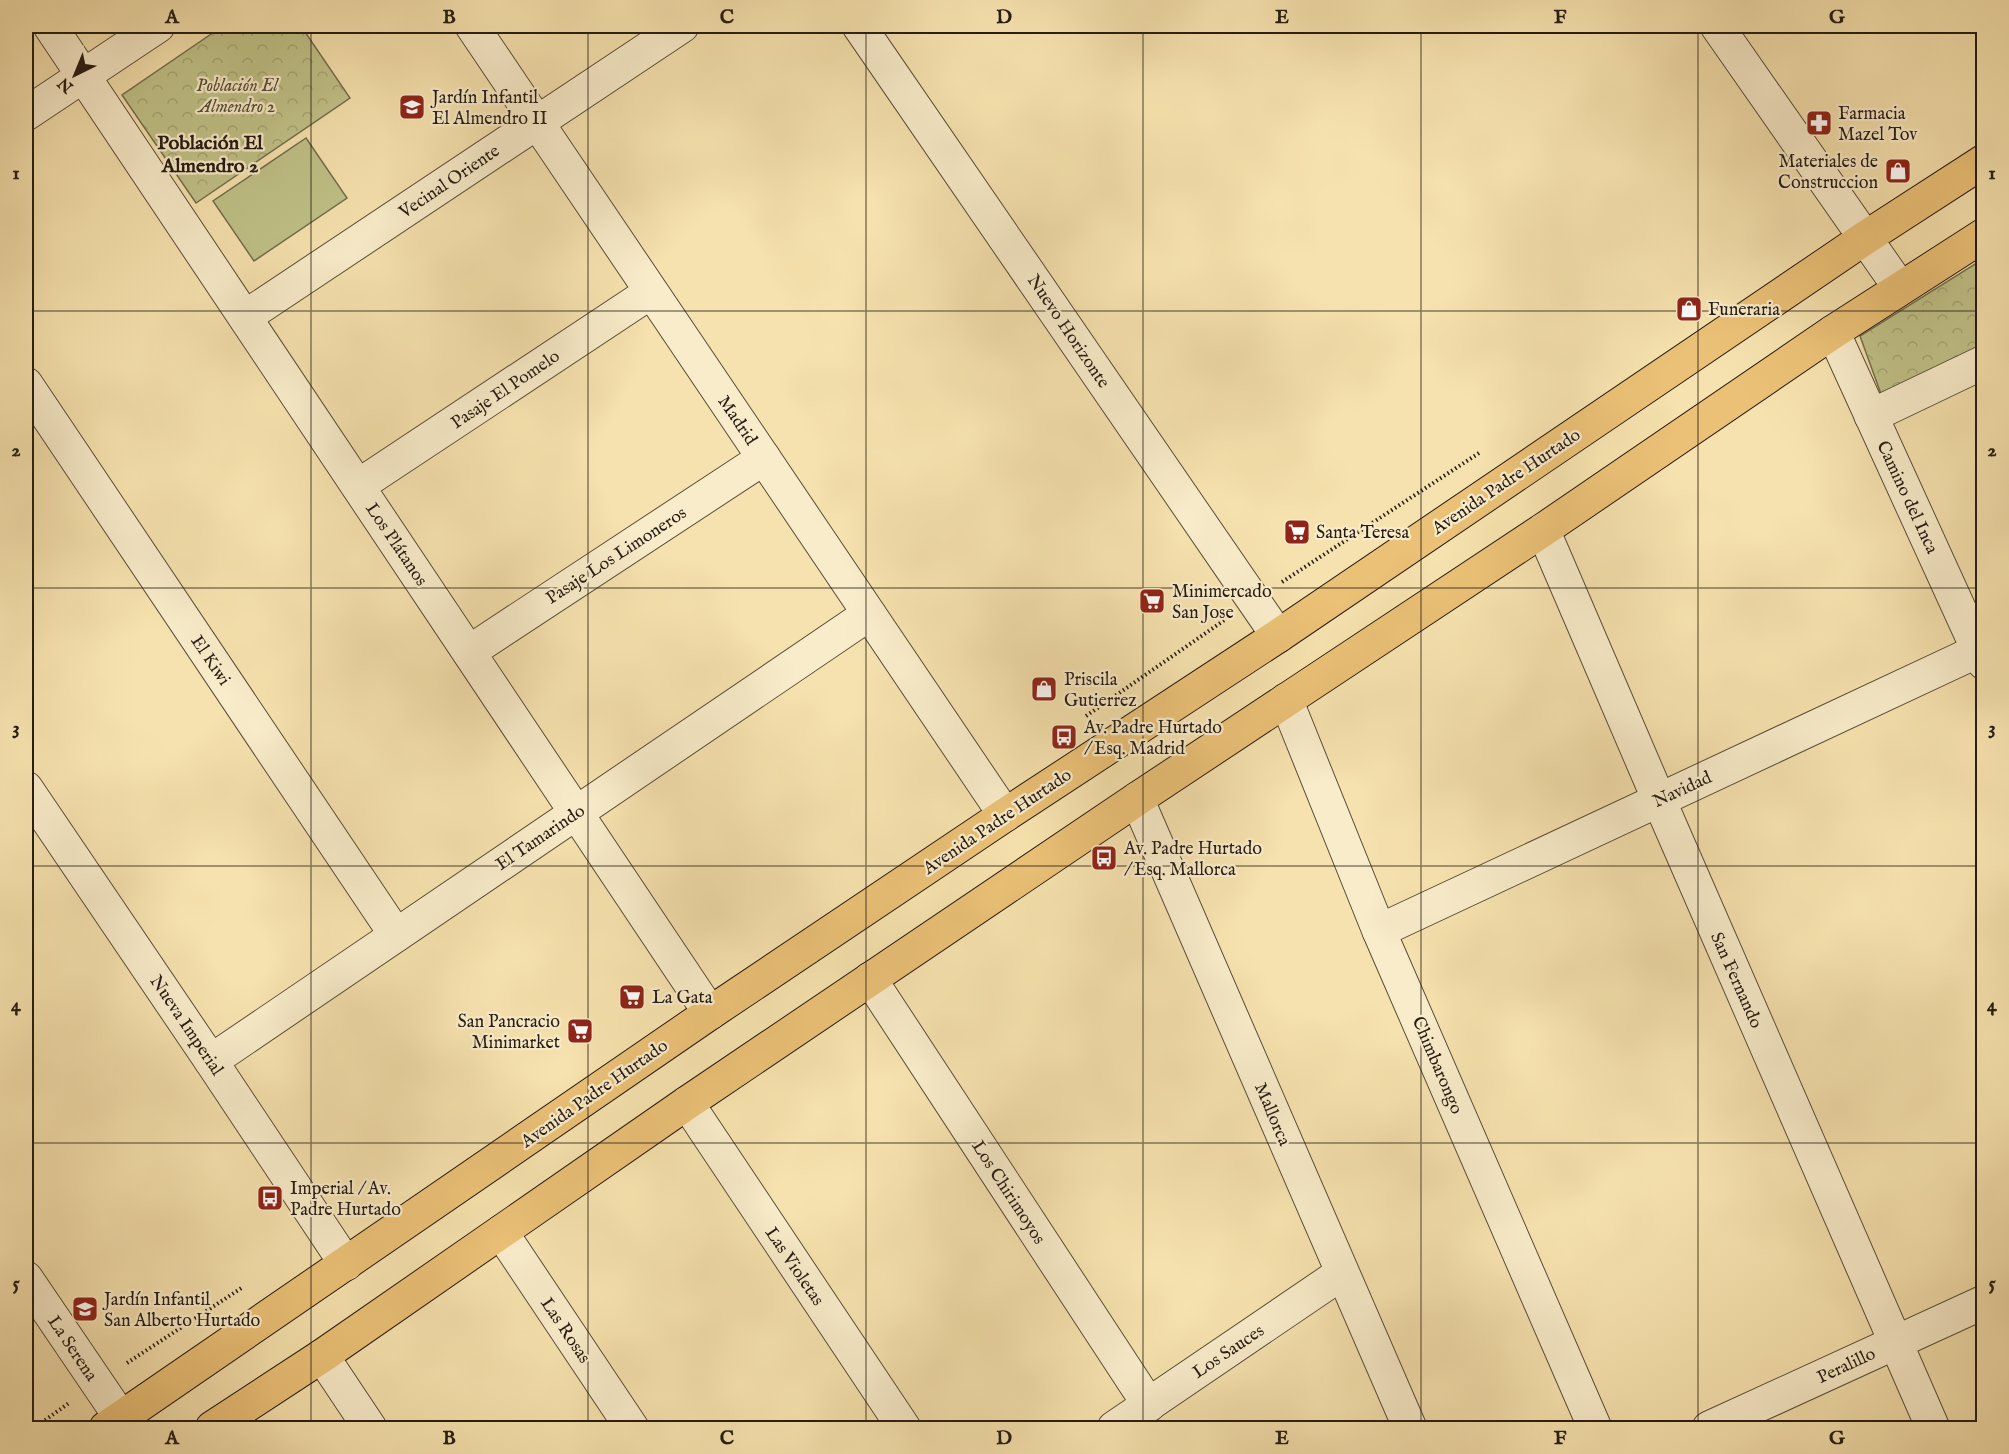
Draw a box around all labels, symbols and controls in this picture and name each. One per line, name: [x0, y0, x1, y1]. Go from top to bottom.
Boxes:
text: A: [164, 5, 180, 30]
text: B: [442, 5, 456, 30]
text: C: [720, 5, 734, 30]
text: D: [996, 5, 1012, 30]
text: E: [1275, 5, 1289, 30]
text: F: [1554, 5, 1567, 30]
text: G: [1829, 5, 1846, 30]
north arrow: [45, 45, 105, 105]
text: N: [54, 72, 79, 97]
park label: Población El Almendro 2: [196, 75, 280, 119]
place label: Jardín Infantil El Almendro II: [430, 87, 548, 131]
school or university icon: Jardín Infantil El Almendro II: [397, 92, 427, 122]
place label: Farmacia Mazel Tov: [1838, 103, 1918, 147]
pharmacy icon: Farmacia Mazel Tov: [1804, 108, 1834, 138]
district label: Población El Almendro 2: [157, 131, 263, 179]
street label: Vecinal Oriente: [394, 140, 505, 225]
place label: Materiales de Construccion: [1778, 151, 1878, 195]
shop icon: Materiales de Construccion: [1883, 156, 1913, 186]
text: 1: [12, 161, 20, 186]
text: 1: [1988, 161, 1996, 186]
street label: Nuevo Horizonte: [1021, 271, 1114, 393]
shop icon: Funeraria: [1674, 294, 1704, 324]
place label: Funeraria: [1708, 299, 1780, 322]
street label: Pasaje El Pomelo: [447, 345, 565, 435]
street label: Madrid: [712, 392, 762, 451]
street label: Avenida Padre Hurtado: [1427, 424, 1586, 541]
street label: Camino del Inca: [1870, 437, 1943, 558]
text: 2: [11, 438, 21, 463]
text: 2: [1987, 438, 1997, 463]
street label: Los Plátanos: [359, 499, 432, 591]
street label: Pasaje Los Limoneros: [542, 502, 691, 610]
supermarket icon: Santa Teresa: [1282, 517, 1312, 547]
place label: Santa Teresa: [1316, 522, 1409, 545]
place label: Minimercado San Jose: [1172, 581, 1272, 625]
supermarket icon: Minimercado San Jose: [1137, 586, 1167, 616]
street label: El Kiwi: [185, 631, 235, 690]
place label: Priscila Gutierrez: [1064, 669, 1137, 713]
shop icon: Priscila Gutierrez: [1029, 674, 1059, 704]
text: 3: [12, 716, 20, 741]
text: 3: [1988, 716, 1996, 741]
place label: Av. Padre Hurtado / Esq. Madrid: [1083, 717, 1222, 761]
bus stop icon: Av. Padre Hurtado / Esq. Madrid: [1049, 722, 1079, 752]
street label: Avenida Padre Hurtado: [918, 764, 1077, 881]
street label: Navidad: [1650, 767, 1716, 814]
street label: El Tamarindo: [492, 800, 590, 877]
place label: Av. Padre Hurtado / Esq. Mallorca: [1123, 838, 1262, 882]
bus stop icon: Av. Padre Hurtado / Esq. Mallorca: [1089, 843, 1119, 873]
street label: San Fernando: [1704, 929, 1767, 1033]
street label: Nueva Imperial: [144, 971, 228, 1080]
supermarket icon: La Gata: [617, 982, 647, 1012]
place label: La Gata: [652, 987, 713, 1010]
text: 4: [11, 993, 22, 1018]
text: 4: [1987, 993, 1998, 1018]
place label: San Pancracio Minimarket: [458, 1011, 560, 1055]
street label: Chimbarongo: [1406, 1013, 1468, 1118]
supermarket icon: San Pancracio Minimarket: [565, 1016, 595, 1046]
street label: Avenida Padre Hurtado: [516, 1035, 673, 1154]
street label: Mallorca: [1248, 1080, 1295, 1150]
street label: Los Chirimoyos: [966, 1136, 1050, 1249]
place label: Imperial / Av. Padre Hurtado: [290, 1178, 401, 1222]
bus stop icon: Imperial / Av. Padre Hurtado: [255, 1183, 285, 1213]
street label: Las Violetas: [759, 1223, 829, 1311]
text: 5: [12, 1271, 20, 1296]
text: 5: [1988, 1271, 1996, 1296]
place label: Jardín Infantil San Alberto Hurtado: [102, 1289, 261, 1333]
street label: Las Rosas: [534, 1293, 595, 1368]
school or university icon: Jardín Infantil San Alberto Hurtado: [70, 1294, 100, 1324]
street label: La Serena: [41, 1312, 102, 1386]
street label: Los Sauces: [1189, 1320, 1269, 1385]
street label: Peralillo: [1814, 1343, 1880, 1390]
text: A: [164, 1426, 180, 1451]
text: B: [442, 1426, 456, 1451]
text: C: [720, 1426, 734, 1451]
text: D: [996, 1426, 1012, 1451]
text: E: [1275, 1426, 1289, 1451]
text: F: [1554, 1426, 1567, 1451]
text: G: [1829, 1426, 1846, 1451]

